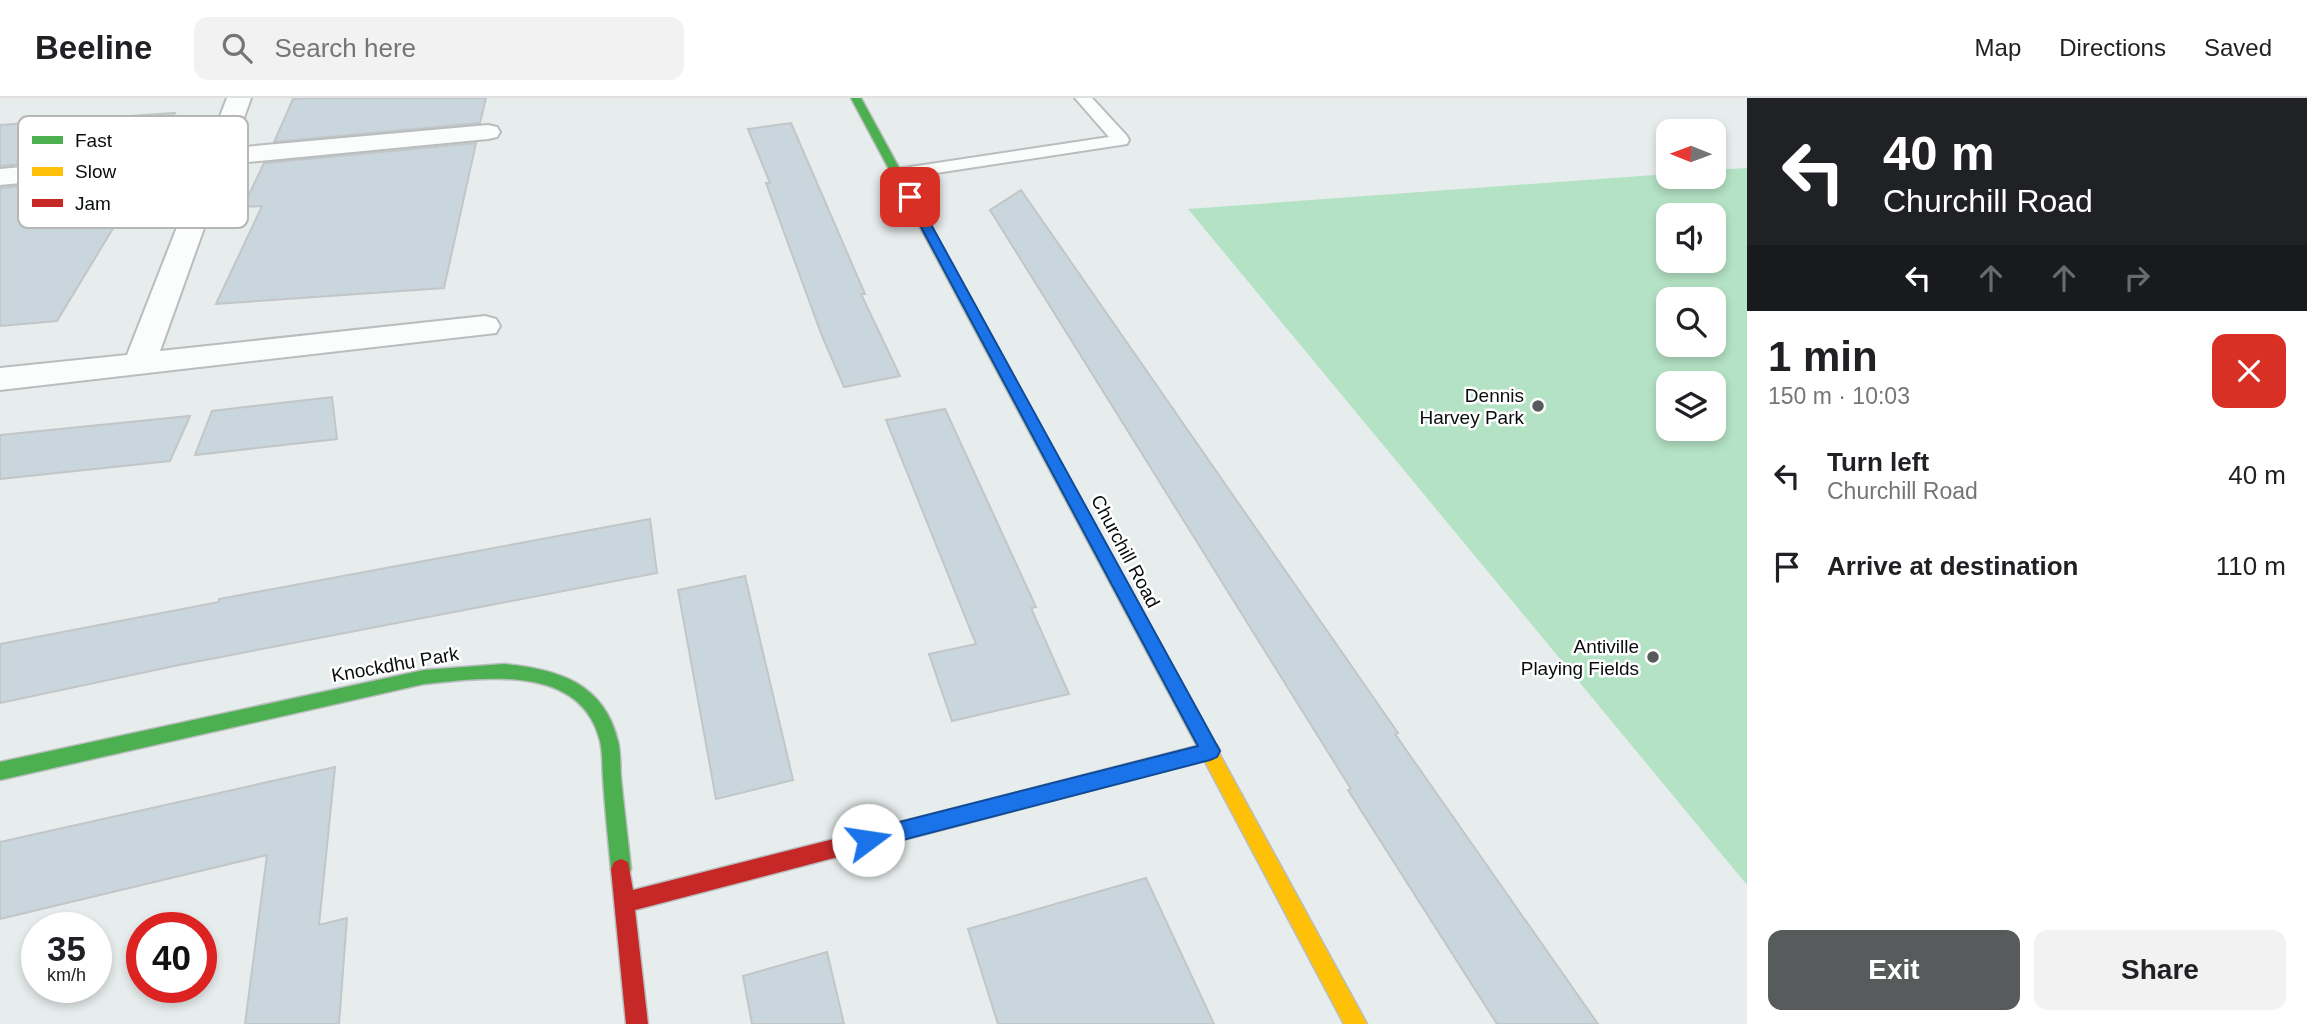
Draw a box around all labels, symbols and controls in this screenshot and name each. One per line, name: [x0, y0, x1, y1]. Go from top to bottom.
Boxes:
search box: [194, 17, 684, 80]
text: Beeline: [35, 29, 152, 66]
icon: search: [218, 29, 256, 67]
text: Search here: [274, 33, 416, 63]
text: Map: [1975, 34, 2021, 61]
text: Directions: [2059, 34, 2166, 61]
text: Saved: [2204, 34, 2272, 61]
legend: [18, 116, 248, 228]
north arrow: [1656, 119, 1726, 189]
map controls: [1656, 119, 1726, 441]
icon: left: [1768, 126, 1859, 217]
text: 40 m: [1883, 126, 1995, 180]
text: Fast: [75, 130, 113, 151]
text: Slow: [75, 161, 116, 182]
pin: [880, 167, 940, 227]
icon: arrive: [891, 178, 929, 216]
text: Churchill Road: [1883, 183, 2093, 219]
text: Jam: [75, 193, 111, 214]
button: sound: [1656, 203, 1726, 273]
icon: left: [1899, 259, 1937, 297]
icon: ahead: [1972, 259, 2010, 297]
icon: ahead: [2045, 259, 2083, 297]
icon: right: [2118, 259, 2156, 297]
button: search: [1656, 287, 1726, 357]
text: 1 min: [1768, 333, 1878, 380]
button: close: [2212, 334, 2286, 408]
button: layers: [1656, 371, 1726, 441]
text: 150 m · 10:03: [1768, 383, 1910, 409]
place label: Dennis Harvey Park: [1419, 385, 1524, 428]
marker: Dennis Harvey Park: [1530, 398, 1546, 414]
text: Turn left: [1827, 447, 1929, 477]
icon: left: [1768, 457, 1806, 495]
text: 40 m: [2228, 460, 2286, 490]
text: Churchill Road: [1827, 478, 1978, 504]
street label: Churchill Road: [1087, 491, 1164, 611]
icon: arrive: [1768, 548, 1806, 586]
text: Arrive at destination: [1827, 551, 2078, 581]
text: 110 m: [2216, 551, 2286, 581]
place label: Antiville Playing Fields: [1521, 636, 1639, 679]
street label: Knockdhu Park: [330, 643, 461, 686]
marker: Antiville Playing Fields: [1645, 649, 1661, 665]
position arrow: [831, 803, 905, 877]
speed limit sign: 40: [126, 912, 217, 1003]
text: 35: [47, 929, 86, 968]
button: Exit: [1768, 930, 2020, 1010]
button: Share: [2034, 930, 2286, 1010]
text: km/h: [47, 965, 86, 985]

